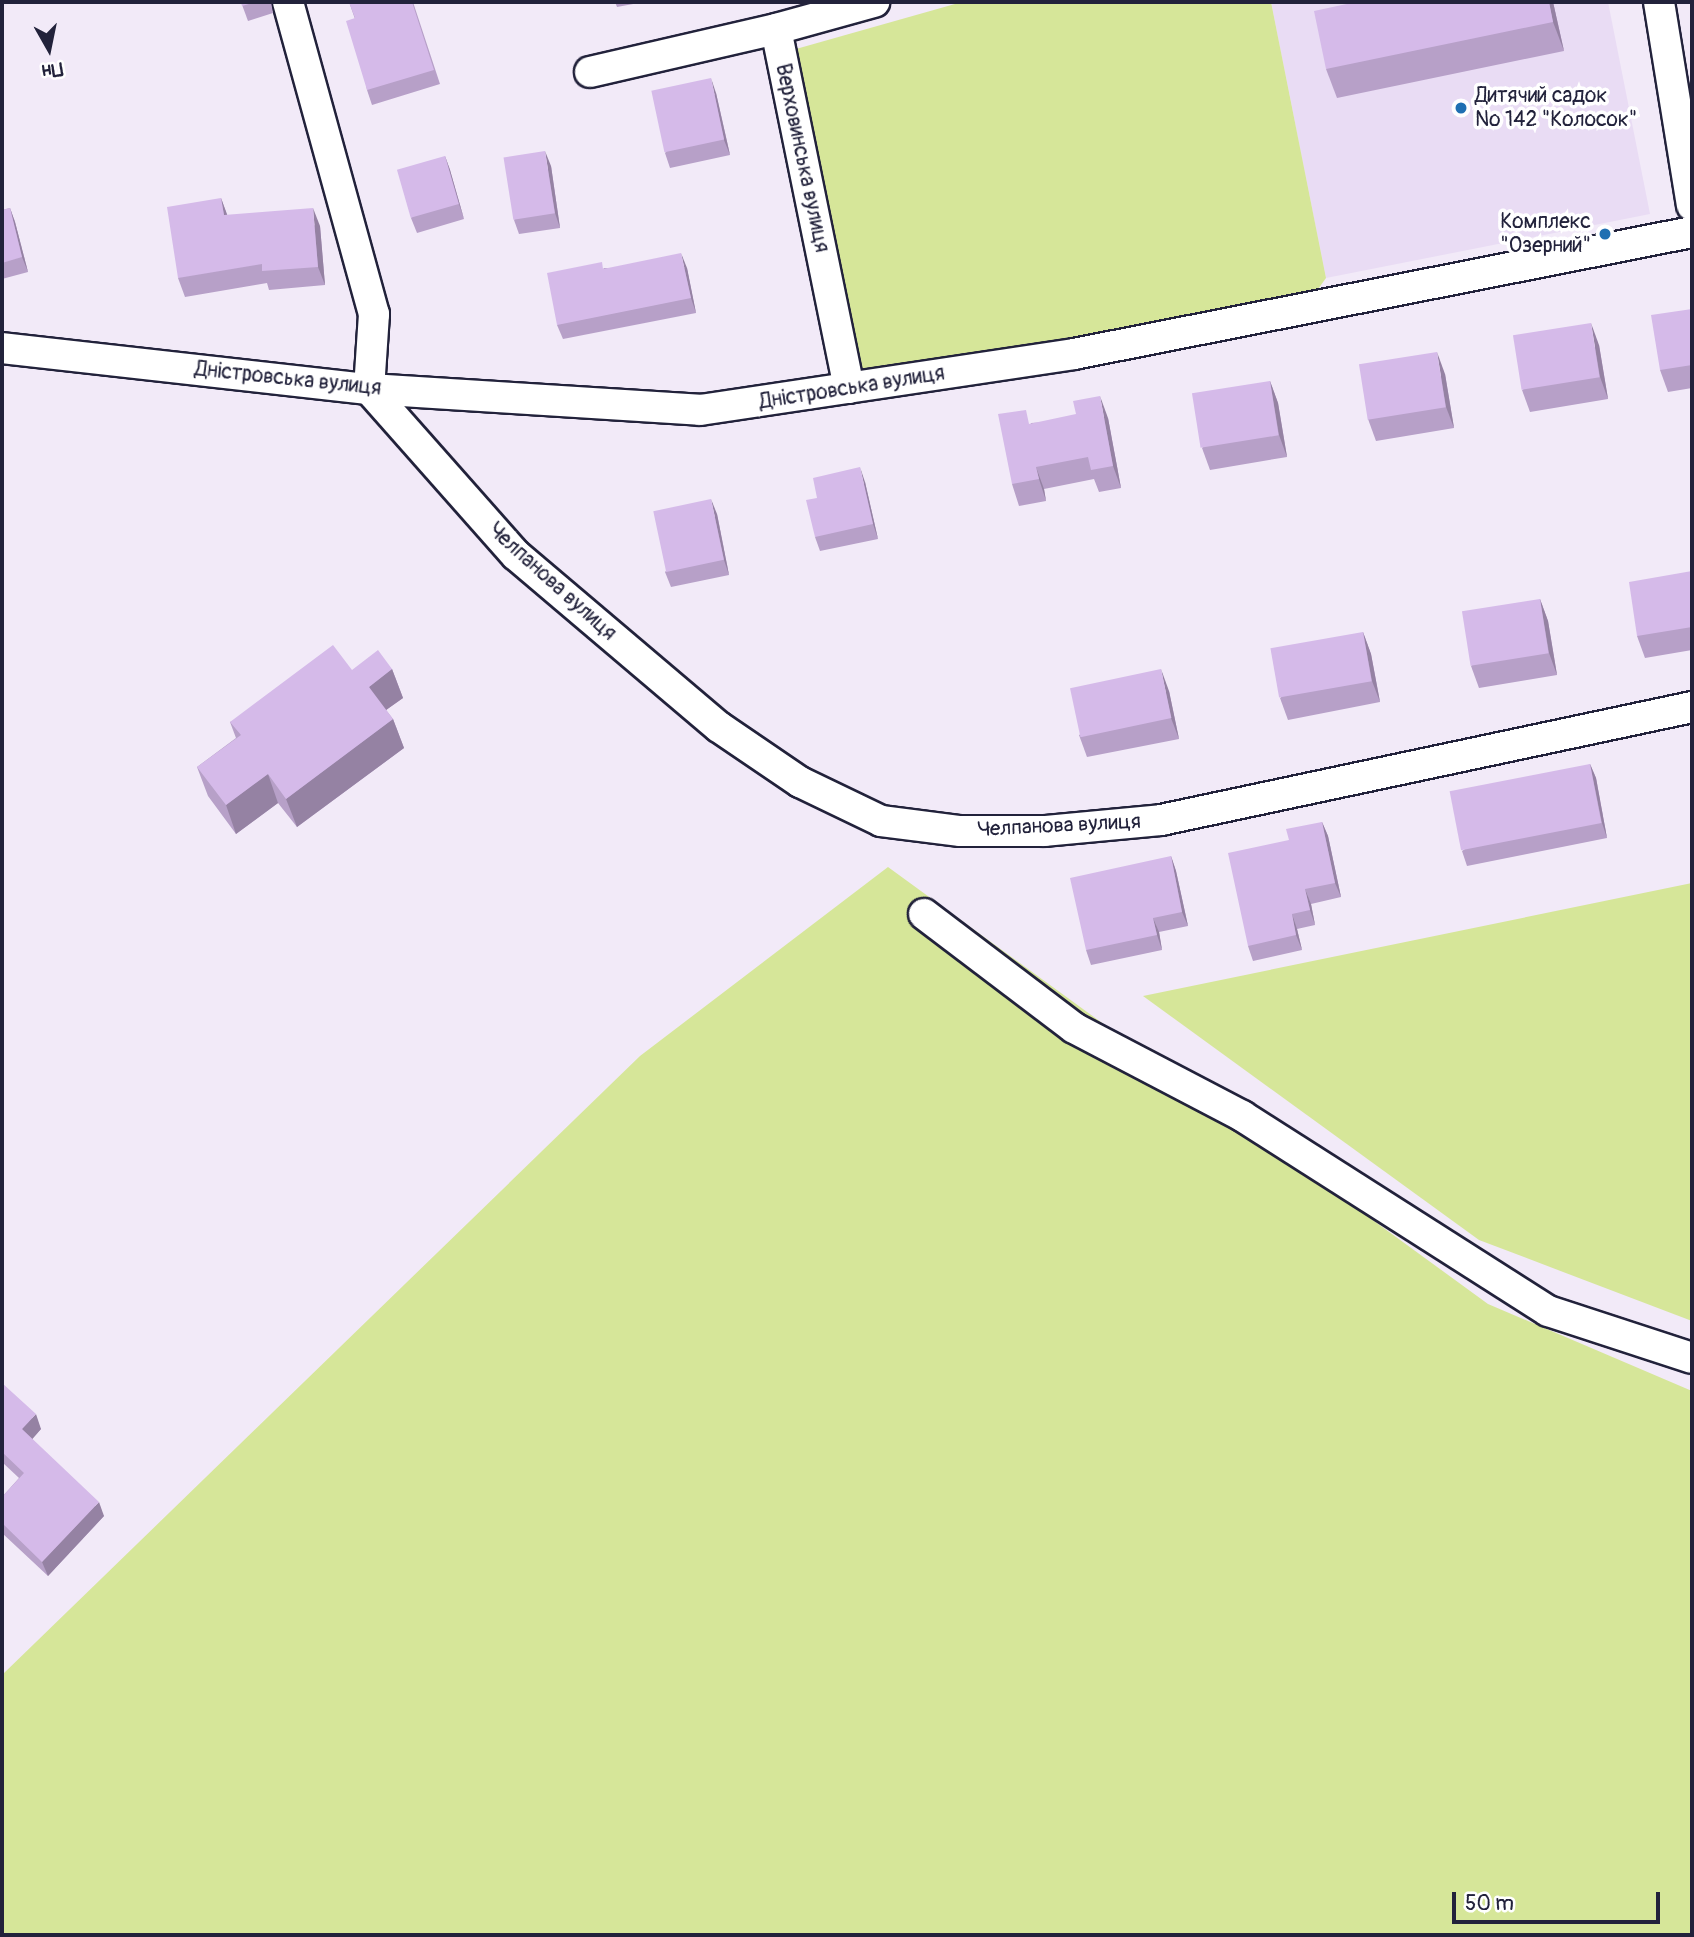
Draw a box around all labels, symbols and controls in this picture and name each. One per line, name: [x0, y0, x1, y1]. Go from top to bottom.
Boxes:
north arrow: [14, 14, 84, 84]
text: Пн: [40, 56, 64, 83]
street label: Верховинська вулиця: [770, 61, 834, 255]
place label: Дитячий садок № 142 "Колосок": [1475, 83, 1637, 133]
marker: Дитячий садок № 142 "Колосок": [1453, 100, 1469, 116]
place label: Комплекс "Озерний": [1500, 209, 1591, 259]
marker: Комплекс "Озерний": [1597, 226, 1613, 242]
street label: Дністровська вулиця: [194, 357, 382, 401]
street label: Дністровська вулиця: [758, 361, 946, 415]
street label: Челпанова вулиця: [483, 518, 621, 646]
street label: Челпанова вулиця: [977, 809, 1141, 843]
scale bar: [1456, 1878, 1664, 1922]
text: 50 m: [1465, 1890, 1514, 1917]

